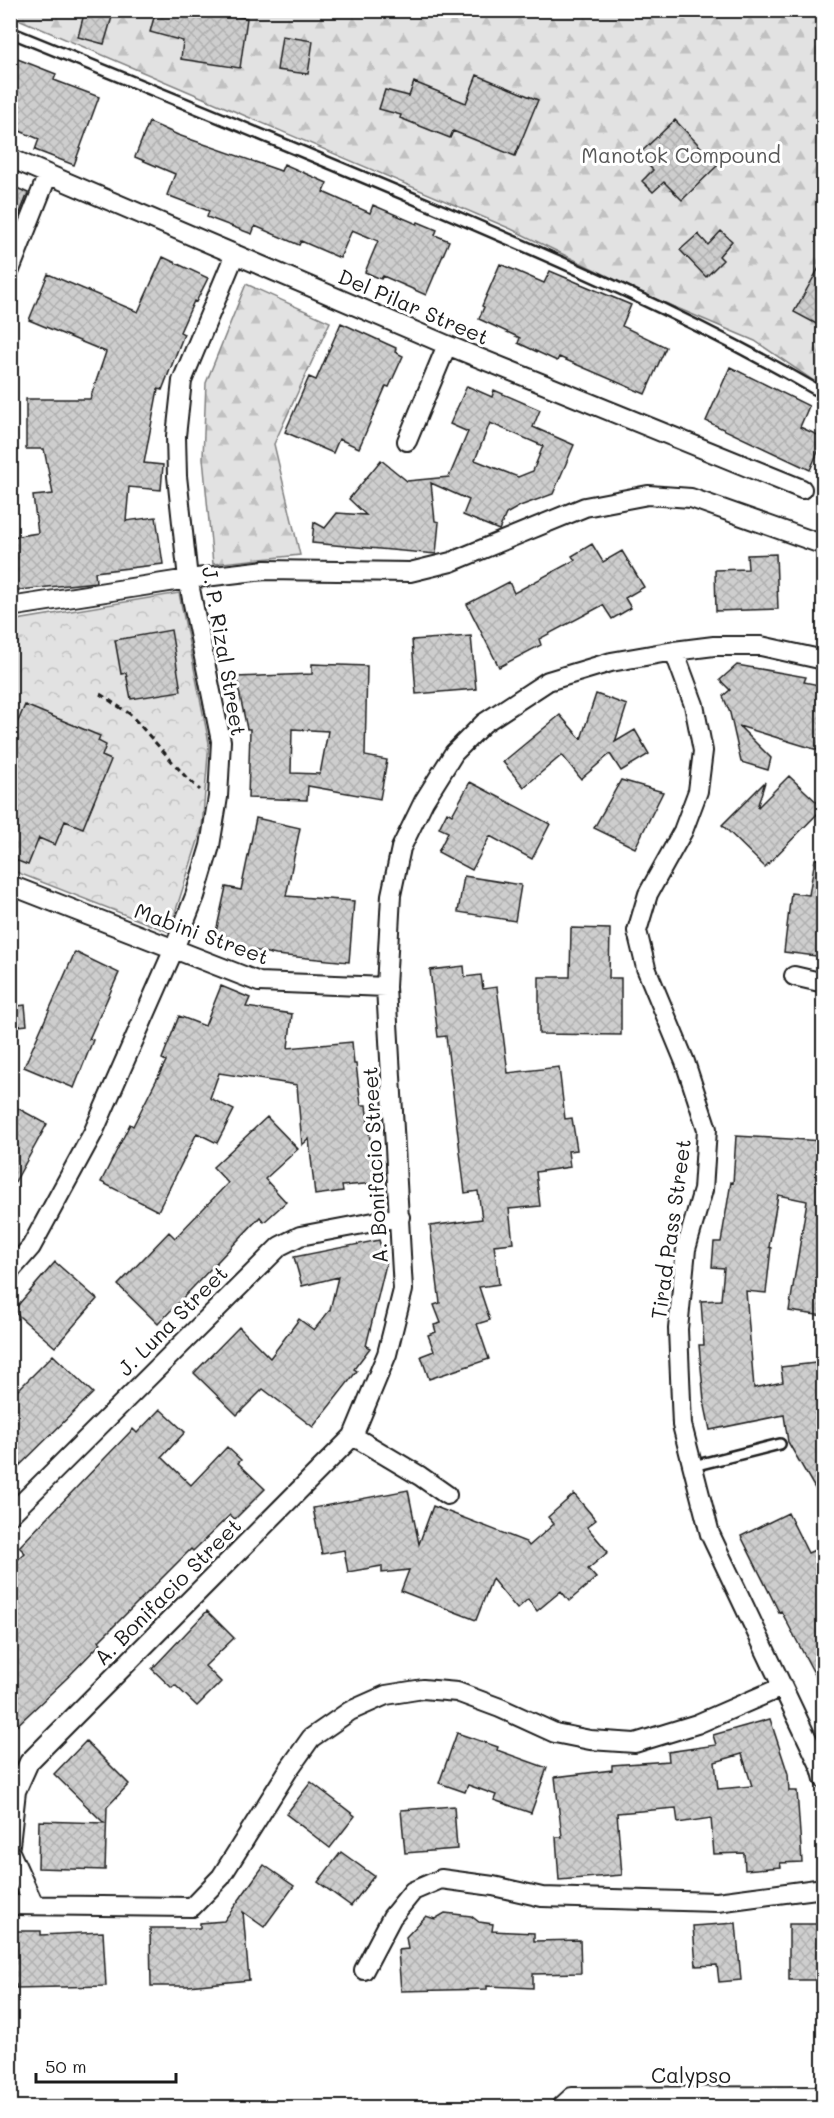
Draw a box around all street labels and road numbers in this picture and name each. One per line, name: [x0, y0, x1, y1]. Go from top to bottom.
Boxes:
street label: Del Pilar Street: [335, 262, 493, 350]
street label: J. P. Rizal Street: [197, 564, 253, 738]
street label: Mabini Street: [131, 896, 273, 970]
street label: A. Bonifacio Street: [355, 1066, 393, 1264]
street label: Tirad Pass Street: [644, 1137, 696, 1321]
street label: J. Luna Street: [111, 1259, 233, 1381]
street label: A. Bonifacio Street: [88, 1512, 246, 1670]
street label: Calypso: [651, 2061, 731, 2088]

